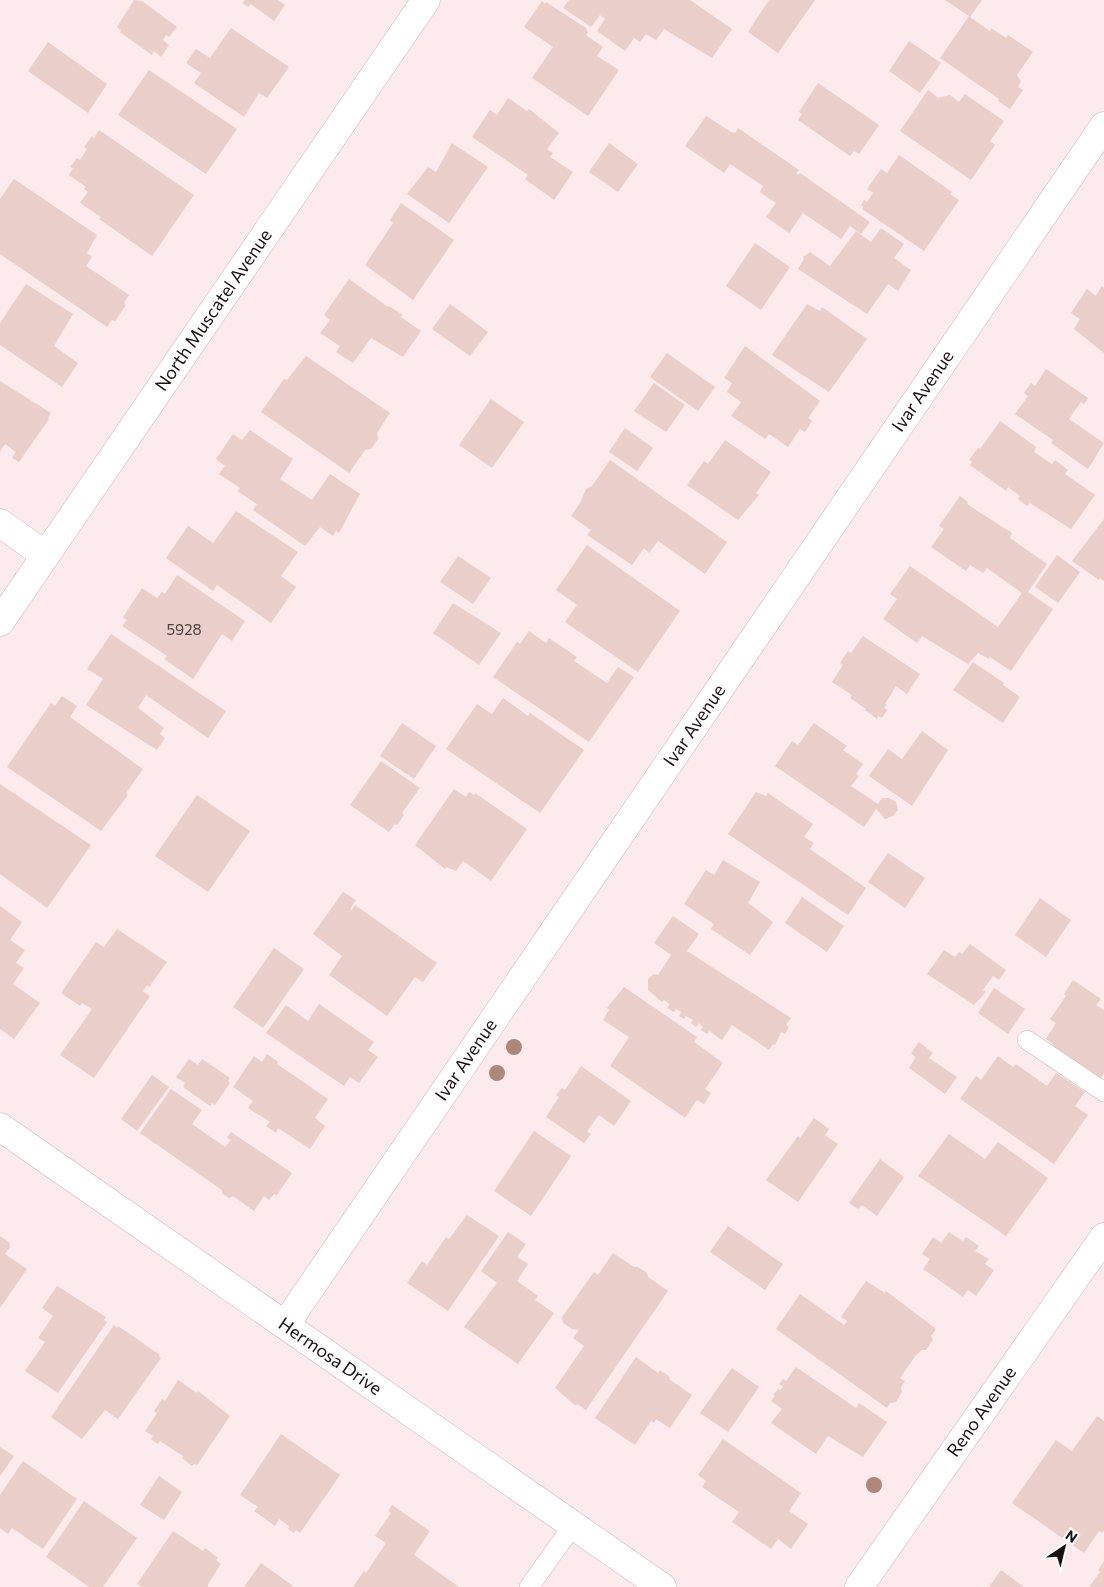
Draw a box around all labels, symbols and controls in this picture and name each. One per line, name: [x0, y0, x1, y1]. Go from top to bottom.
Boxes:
street label: North Muscatel Avenue: [150, 224, 276, 395]
street label: Ivar Avenue: [886, 345, 958, 436]
house number: 5928: [166, 620, 202, 638]
street label: Ivar Avenue: [658, 680, 729, 770]
street label: Ivar Avenue: [430, 1014, 501, 1104]
street label: Hermosa Drive: [275, 1312, 387, 1399]
street label: Reno Avenue: [942, 1362, 1020, 1461]
north arrow: [1039, 1522, 1089, 1572]
text: N: [1063, 1526, 1081, 1546]

